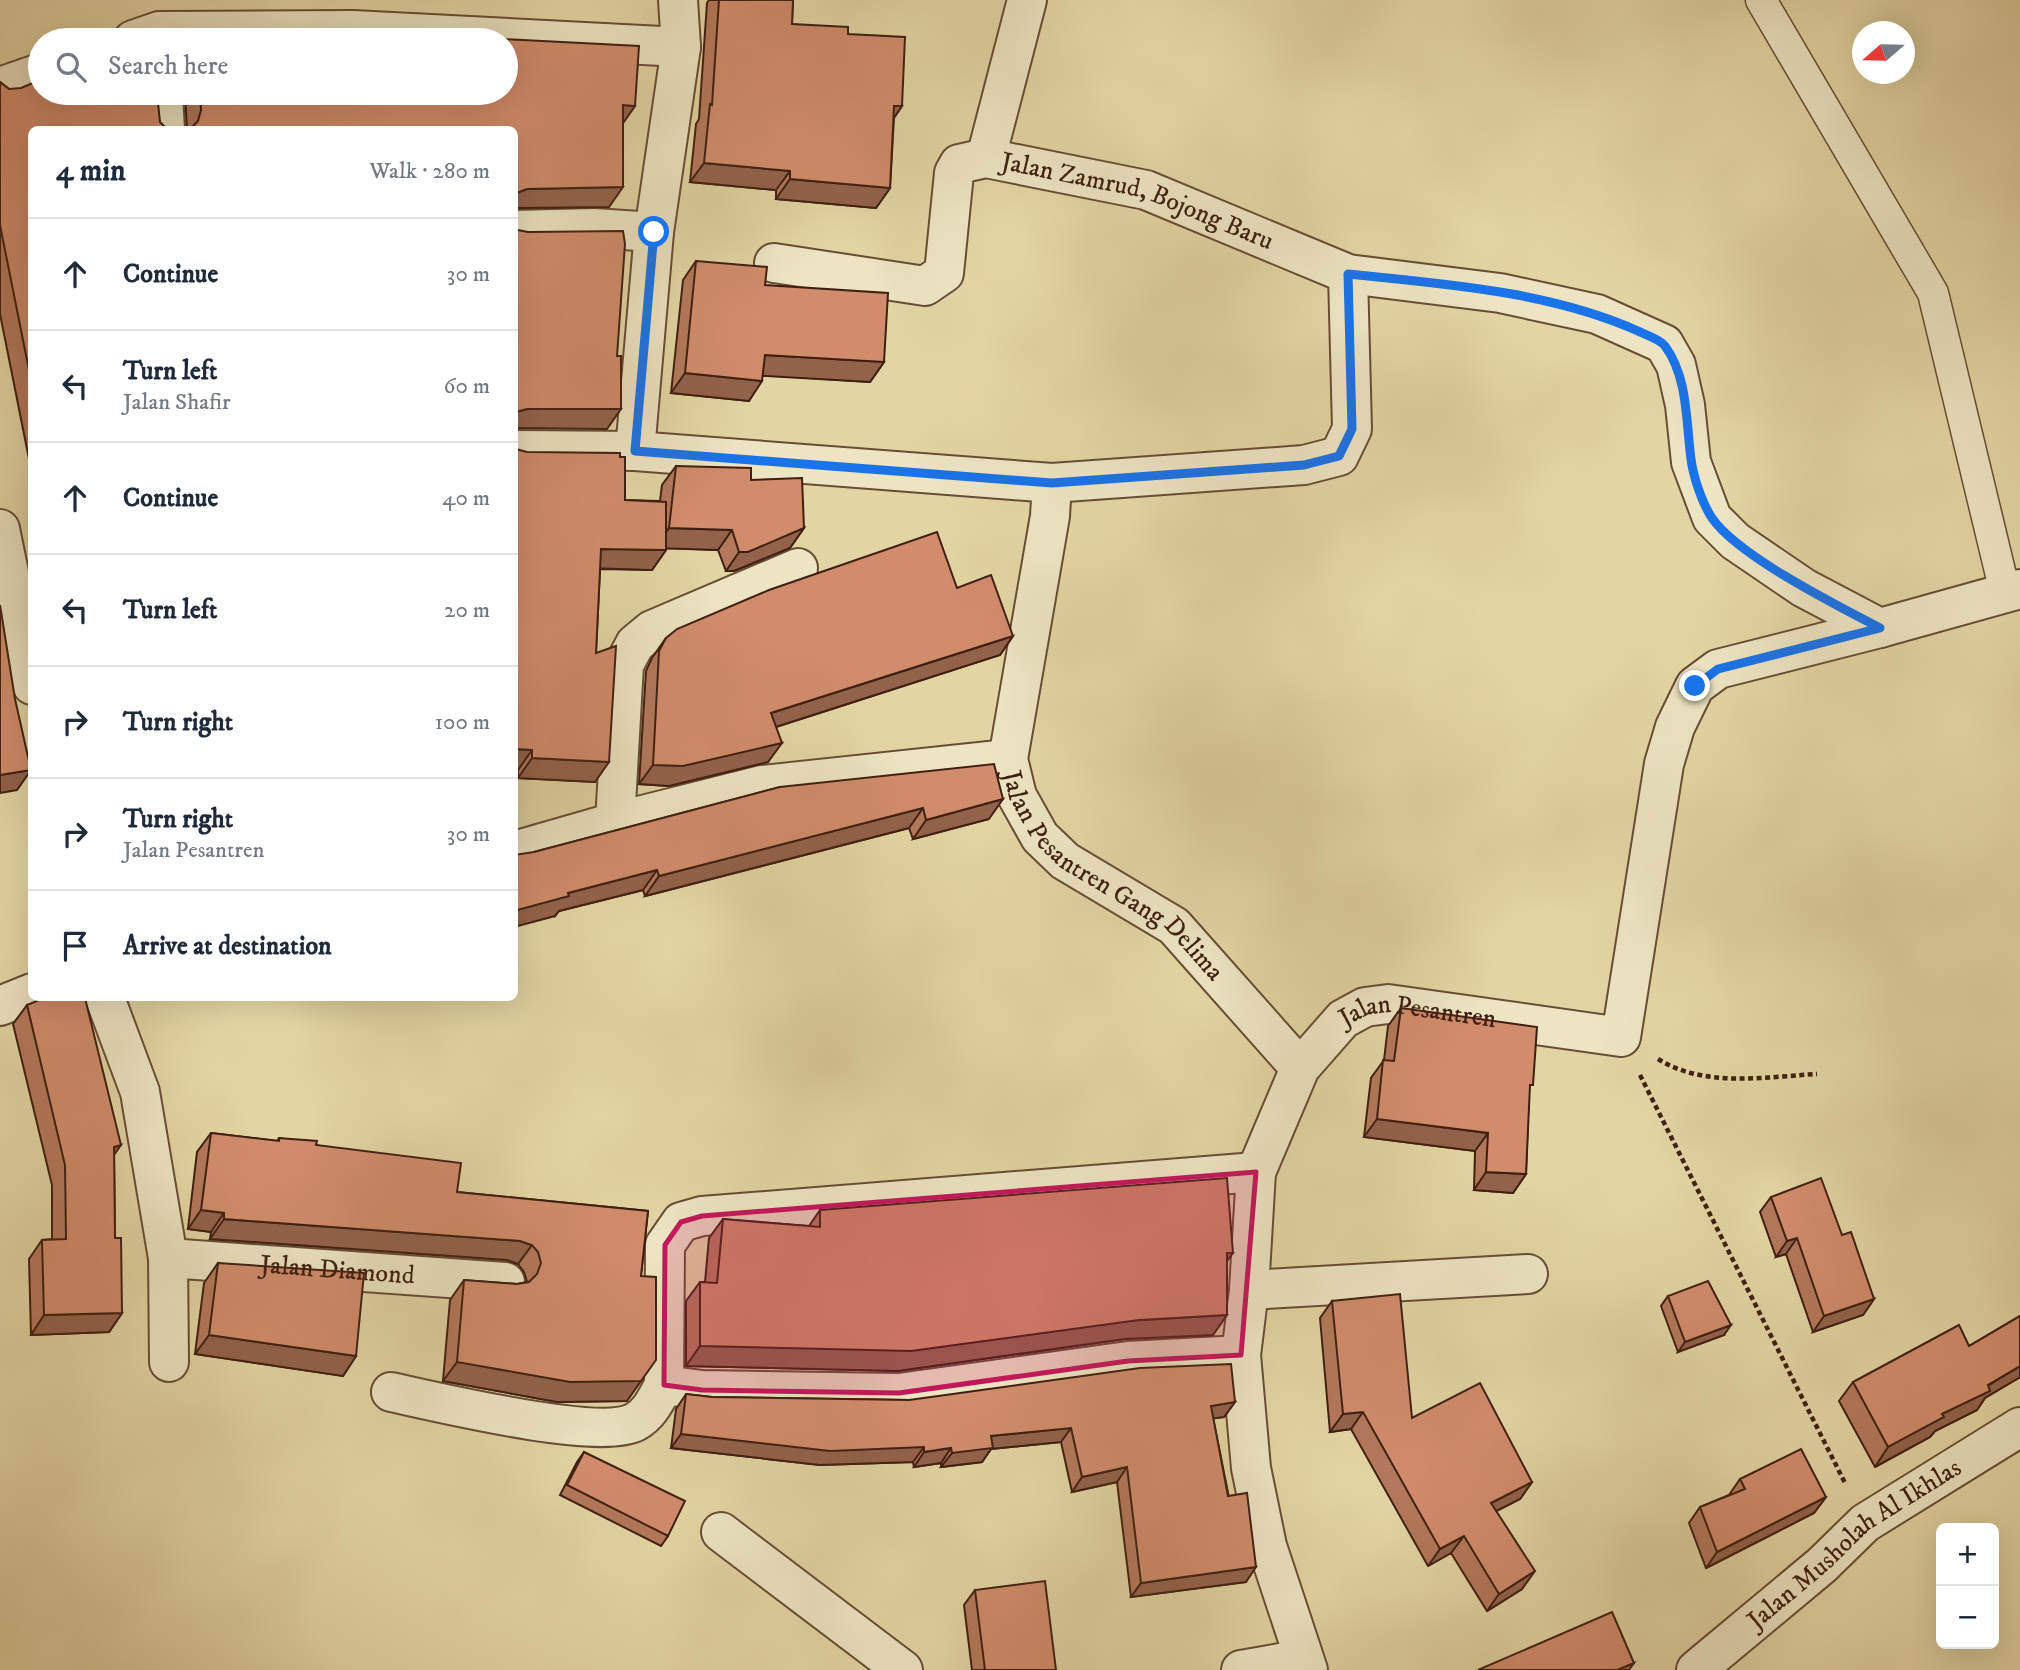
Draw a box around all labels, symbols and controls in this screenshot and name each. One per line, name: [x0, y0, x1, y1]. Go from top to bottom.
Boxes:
north arrow: [1852, 21, 1915, 84]
search box: [28, 28, 518, 105]
icon: search: [52, 48, 90, 86]
text: Search here: [108, 50, 228, 83]
street label: Jalan Zamrud, Bojong Baru: [996, 145, 1278, 258]
text: 4 min: [56, 153, 126, 190]
text: Walk · 280 m: [369, 157, 490, 186]
route start: [638, 216, 669, 247]
icon: ahead: [56, 255, 94, 293]
text: Continue: [123, 258, 218, 291]
text: 30 m: [447, 260, 490, 289]
text: Turn left: [123, 355, 217, 388]
icon: left: [56, 367, 94, 405]
text: 60 m: [443, 372, 490, 401]
text: Jalan Shafir: [123, 388, 231, 417]
icon: ahead: [56, 479, 94, 517]
text: Continue: [123, 482, 218, 515]
text: 40 m: [442, 484, 490, 513]
icon: left: [56, 591, 94, 629]
text: Turn left: [123, 594, 217, 627]
text: 20 m: [444, 596, 490, 625]
route end: [1679, 670, 1710, 701]
icon: right: [56, 703, 94, 741]
text: Turn right: [123, 706, 233, 739]
text: 100 m: [435, 708, 490, 737]
street label: Jalan Pesantren Gang Delima: [994, 765, 1231, 988]
text: Turn right: [123, 803, 233, 836]
icon: right: [56, 815, 94, 853]
text: 30 m: [447, 820, 490, 849]
text: Jalan Pesantren: [123, 836, 264, 865]
icon: arrive: [56, 927, 94, 965]
text: Arrive at destination: [123, 930, 332, 963]
street label: Jalan Pesantren: [1331, 987, 1499, 1036]
street label: Jalan Diamond: [257, 1248, 416, 1292]
street label: Jalan Musholah Al Ikhlas: [1739, 1451, 1967, 1638]
map controls: [1936, 1523, 1999, 1649]
button: +: [1936, 1523, 1999, 1586]
button: −: [1936, 1586, 1999, 1649]

